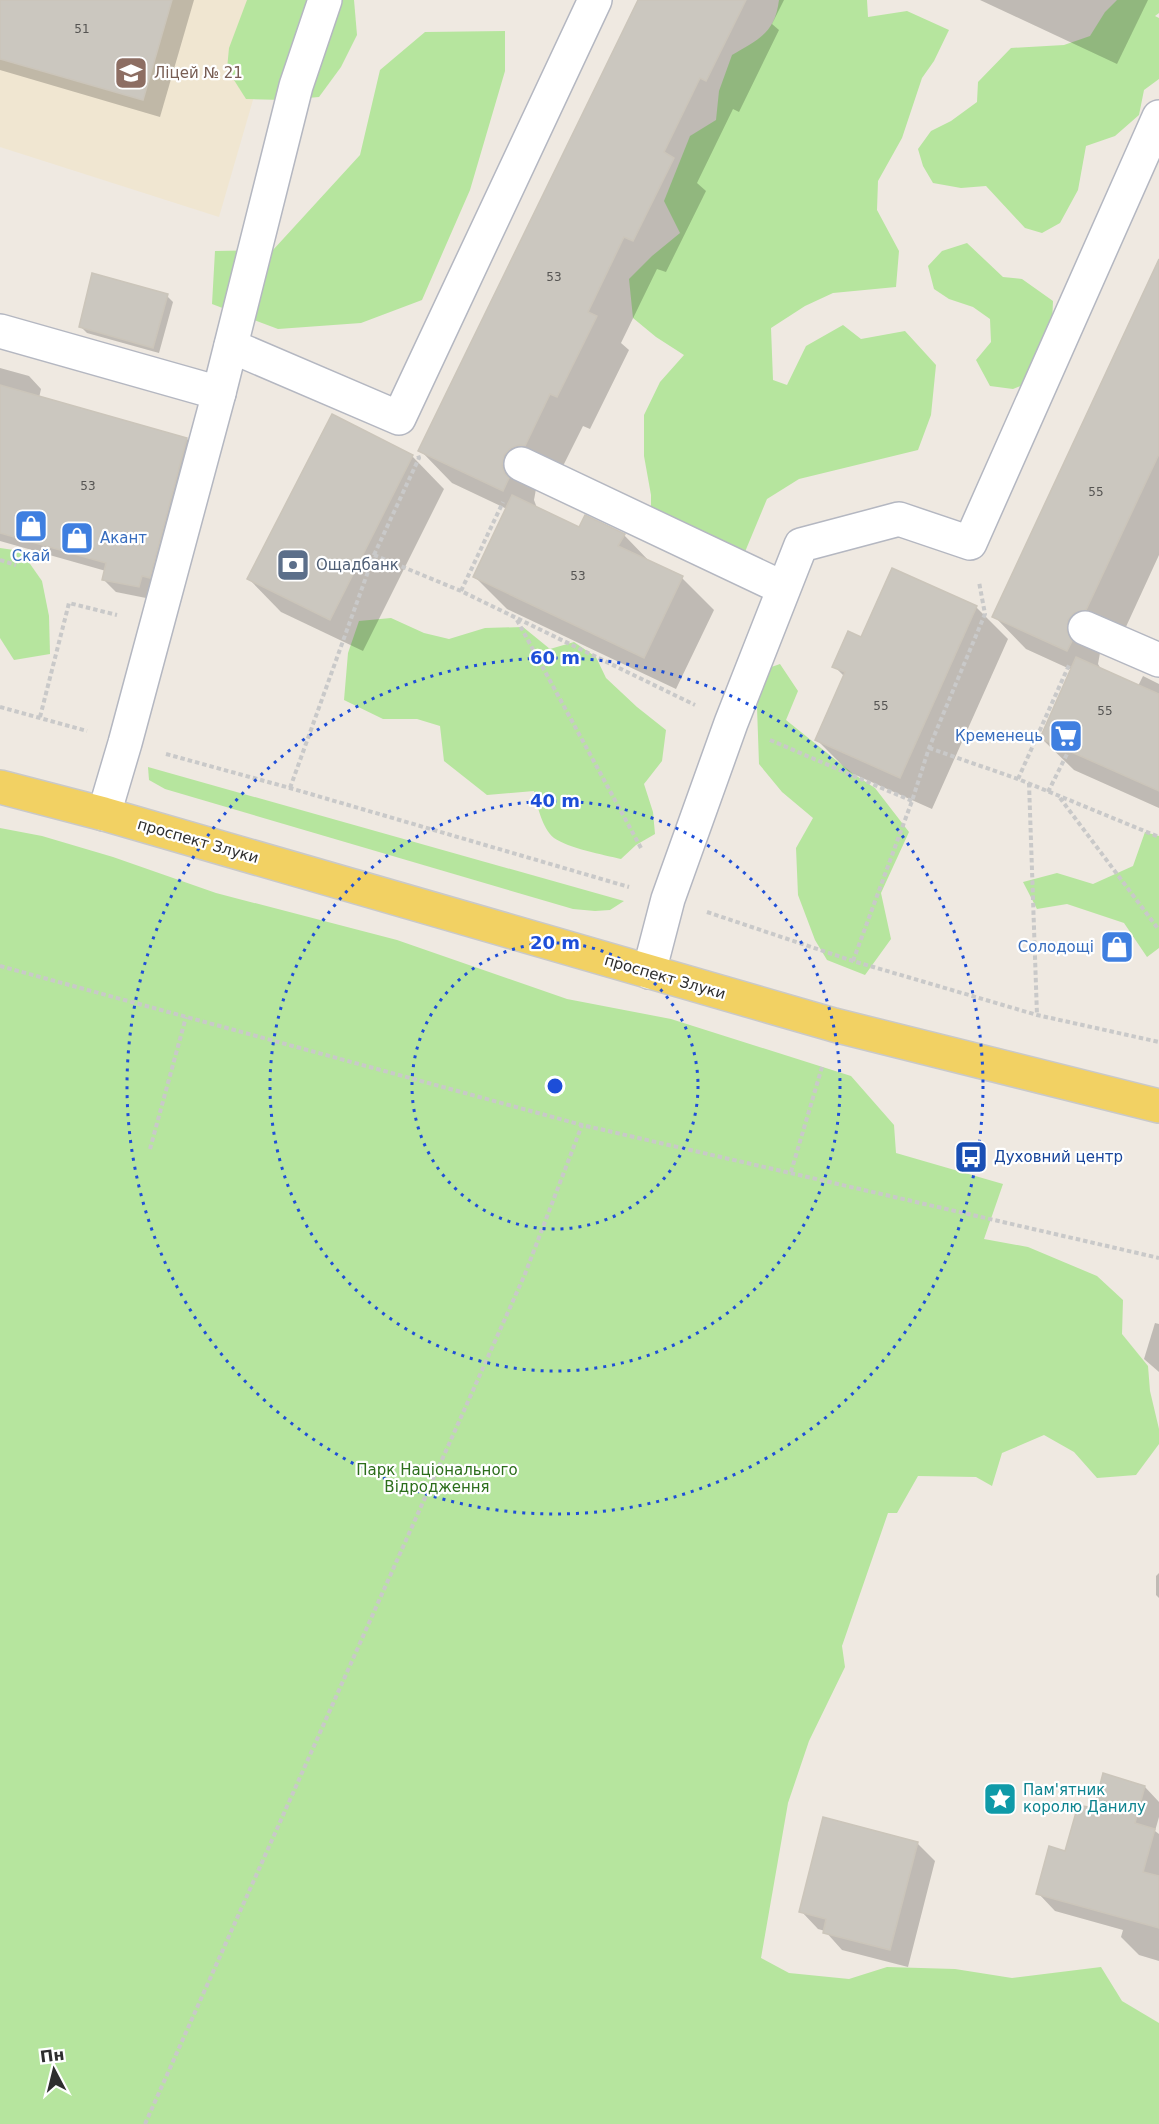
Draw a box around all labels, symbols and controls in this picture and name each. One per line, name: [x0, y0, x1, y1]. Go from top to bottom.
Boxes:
house number: 51: [74, 22, 90, 36]
school or university icon: Ліцей № 21: [113, 55, 149, 91]
place label: Ліцей № 21: [154, 64, 243, 82]
house number: 53: [546, 270, 562, 284]
house number: 53: [80, 479, 96, 493]
house number: 55: [1088, 485, 1104, 499]
shop icon: Скай: [13, 508, 49, 544]
shop icon: Акант: [59, 520, 95, 556]
place label: Акант: [100, 529, 147, 547]
place label: Скай: [12, 547, 50, 565]
bank icon: Ощадбанк: [275, 547, 311, 583]
place label: Ощадбанк: [316, 556, 399, 574]
house number: 53: [570, 569, 586, 583]
text: 60 m: [530, 647, 580, 668]
house number: 55: [873, 699, 889, 713]
house number: 55: [1097, 704, 1113, 718]
supermarket icon: Кременець: [1048, 718, 1084, 754]
place label: Кременець: [955, 727, 1043, 745]
text: 40 m: [530, 790, 580, 811]
street label: проспект Злуки: [135, 815, 261, 867]
shop icon: Солодощі: [1099, 929, 1135, 965]
text: 20 m: [530, 932, 580, 953]
place label: Солодощі: [1018, 938, 1094, 956]
street label: проспект Злуки: [602, 951, 728, 1003]
centre of rings: [545, 1076, 565, 1096]
bus stop icon: Духовний центр: [953, 1139, 989, 1175]
place label: Духовний центр: [994, 1148, 1123, 1166]
park label: Парк Національного Відродження: [356, 1461, 518, 1496]
place icon: Пам'ятник королю Данилу: [982, 1781, 1018, 1817]
place label: Пам'ятник королю Данилу: [1023, 1781, 1146, 1816]
north arrow: [24, 2040, 84, 2100]
text: Пн: [39, 2045, 66, 2067]

